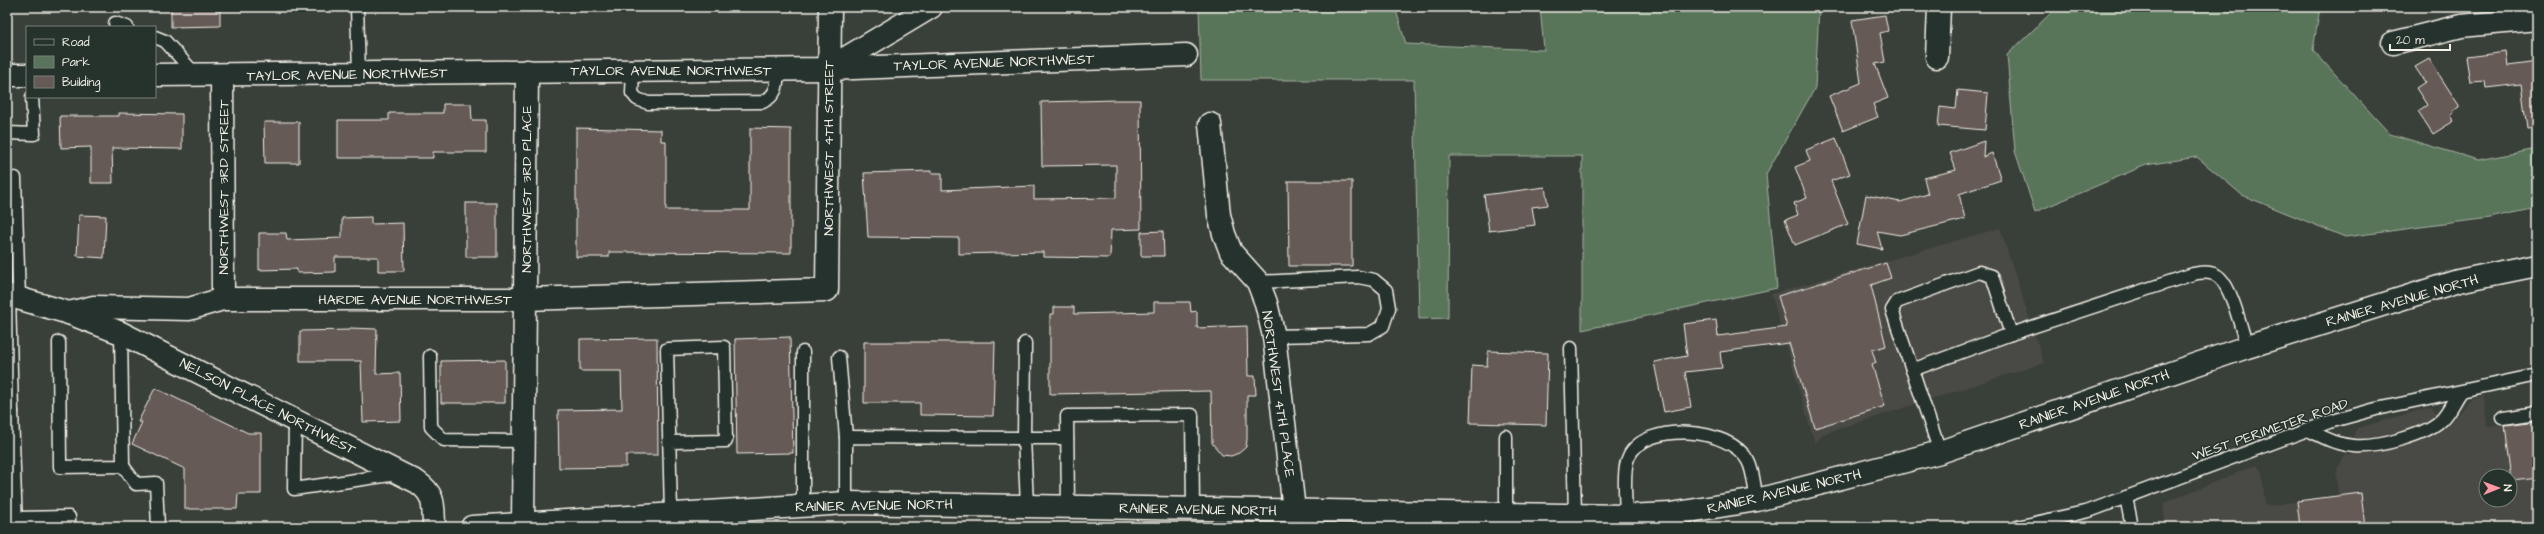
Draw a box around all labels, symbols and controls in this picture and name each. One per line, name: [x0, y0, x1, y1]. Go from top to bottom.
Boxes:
legend: [26, 26, 156, 98]
scale bar: [2390, 26, 2450, 52]
text: 20 m: [2396, 32, 2425, 49]
text: Road: [62, 34, 90, 51]
street label: TAYLOR AVENUE NORTHWEST: [893, 49, 1095, 76]
text: Park: [62, 54, 90, 71]
street label: NORTHWEST 4TH STREET: [819, 60, 839, 236]
street label: TAYLOR AVENUE NORTHWEST: [571, 61, 772, 81]
street label: TAYLOR AVENUE NORTHWEST: [246, 63, 448, 87]
text: Building: [62, 74, 100, 92]
street label: NORTHWEST 3RD STREET: [214, 99, 234, 274]
street label: NORTHWEST 3RD PLACE: [517, 104, 537, 273]
street label: RAINIER AVENUE NORTH: [2324, 269, 2481, 332]
street label: HARDIE AVENUE NORTHWEST: [318, 290, 512, 310]
street label: NORTHWEST 4TH PLACE: [1256, 309, 1300, 480]
street label: NELSON PLACE NORTHWEST: [176, 354, 359, 460]
street label: RAINIER AVENUE NORTH: [2016, 365, 2173, 435]
street label: WEST PERIMETER ROAD: [2190, 394, 2351, 466]
street label: RAINIER AVENUE NORTH: [1705, 464, 1864, 519]
north arrow: [2478, 468, 2518, 508]
text: N: [2500, 484, 2515, 492]
street label: RAINIER AVENUE NORTH: [795, 495, 954, 517]
street label: RAINIER AVENUE NORTH: [1119, 499, 1278, 521]

